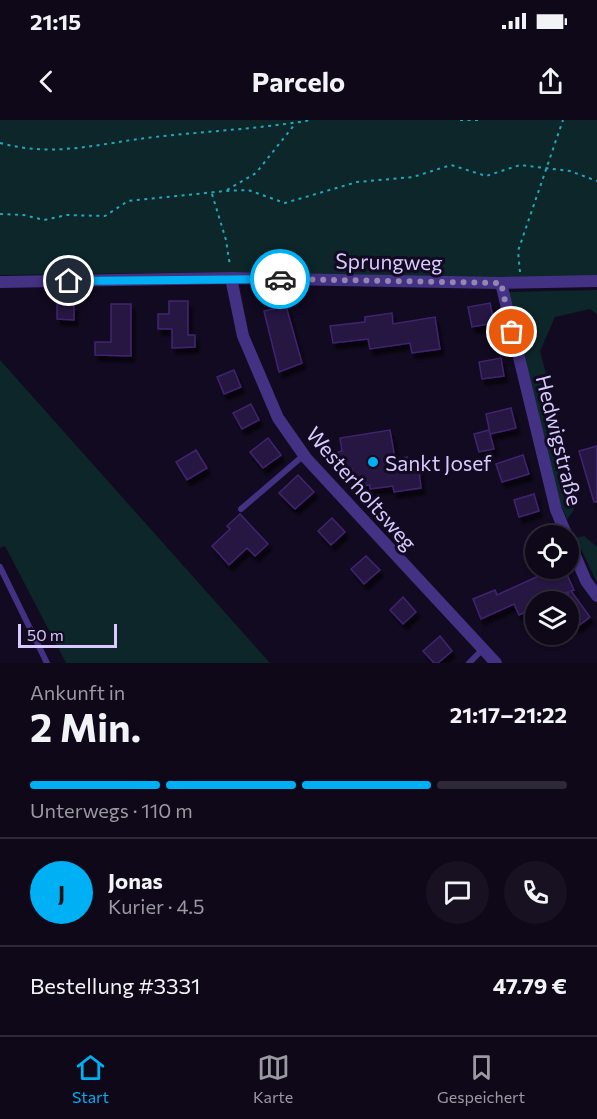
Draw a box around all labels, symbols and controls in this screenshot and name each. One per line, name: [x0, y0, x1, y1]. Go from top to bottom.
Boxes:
text: 21:15: [30, 8, 81, 35]
icon: back: [30, 65, 63, 98]
text: Parcelo: [252, 65, 345, 98]
icon: share: [534, 65, 567, 98]
street label: Sprungweg: [335, 248, 443, 274]
courier: [250, 249, 310, 309]
pin: [43, 255, 94, 306]
icon: car: [264, 263, 297, 296]
icon: home: [52, 264, 85, 297]
pin: [486, 306, 537, 357]
icon: bag: [495, 315, 528, 348]
street label: Hedwigstraße: [532, 372, 588, 508]
street label: Westerholtsweg: [302, 421, 422, 555]
place label: Sankt Josef: [385, 450, 492, 475]
marker: Sankt Josef: [366, 455, 380, 469]
map controls: [525, 525, 579, 645]
button: locate: [525, 525, 579, 579]
button: layers: [525, 591, 579, 645]
scale bar: [18, 621, 117, 648]
text: 50 m: [27, 625, 64, 644]
text: Ankunft in: [30, 680, 125, 704]
text: 21:17–21:22: [450, 701, 567, 728]
text: 2 Min.: [30, 702, 141, 750]
text: Unterwegs · 110 m: [30, 798, 193, 822]
button: chat: [426, 861, 489, 924]
button: phone: [504, 861, 567, 924]
text: Jonas: [108, 867, 163, 894]
text: J: [58, 879, 65, 906]
text: Kurier · 4.5: [108, 894, 204, 918]
text: Bestellung #3331: [30, 972, 200, 999]
text: 47.79 €: [493, 972, 567, 999]
tab: Start: [72, 1051, 109, 1106]
tab: Karte: [253, 1051, 293, 1106]
tab: Gespeichert: [437, 1051, 525, 1106]

